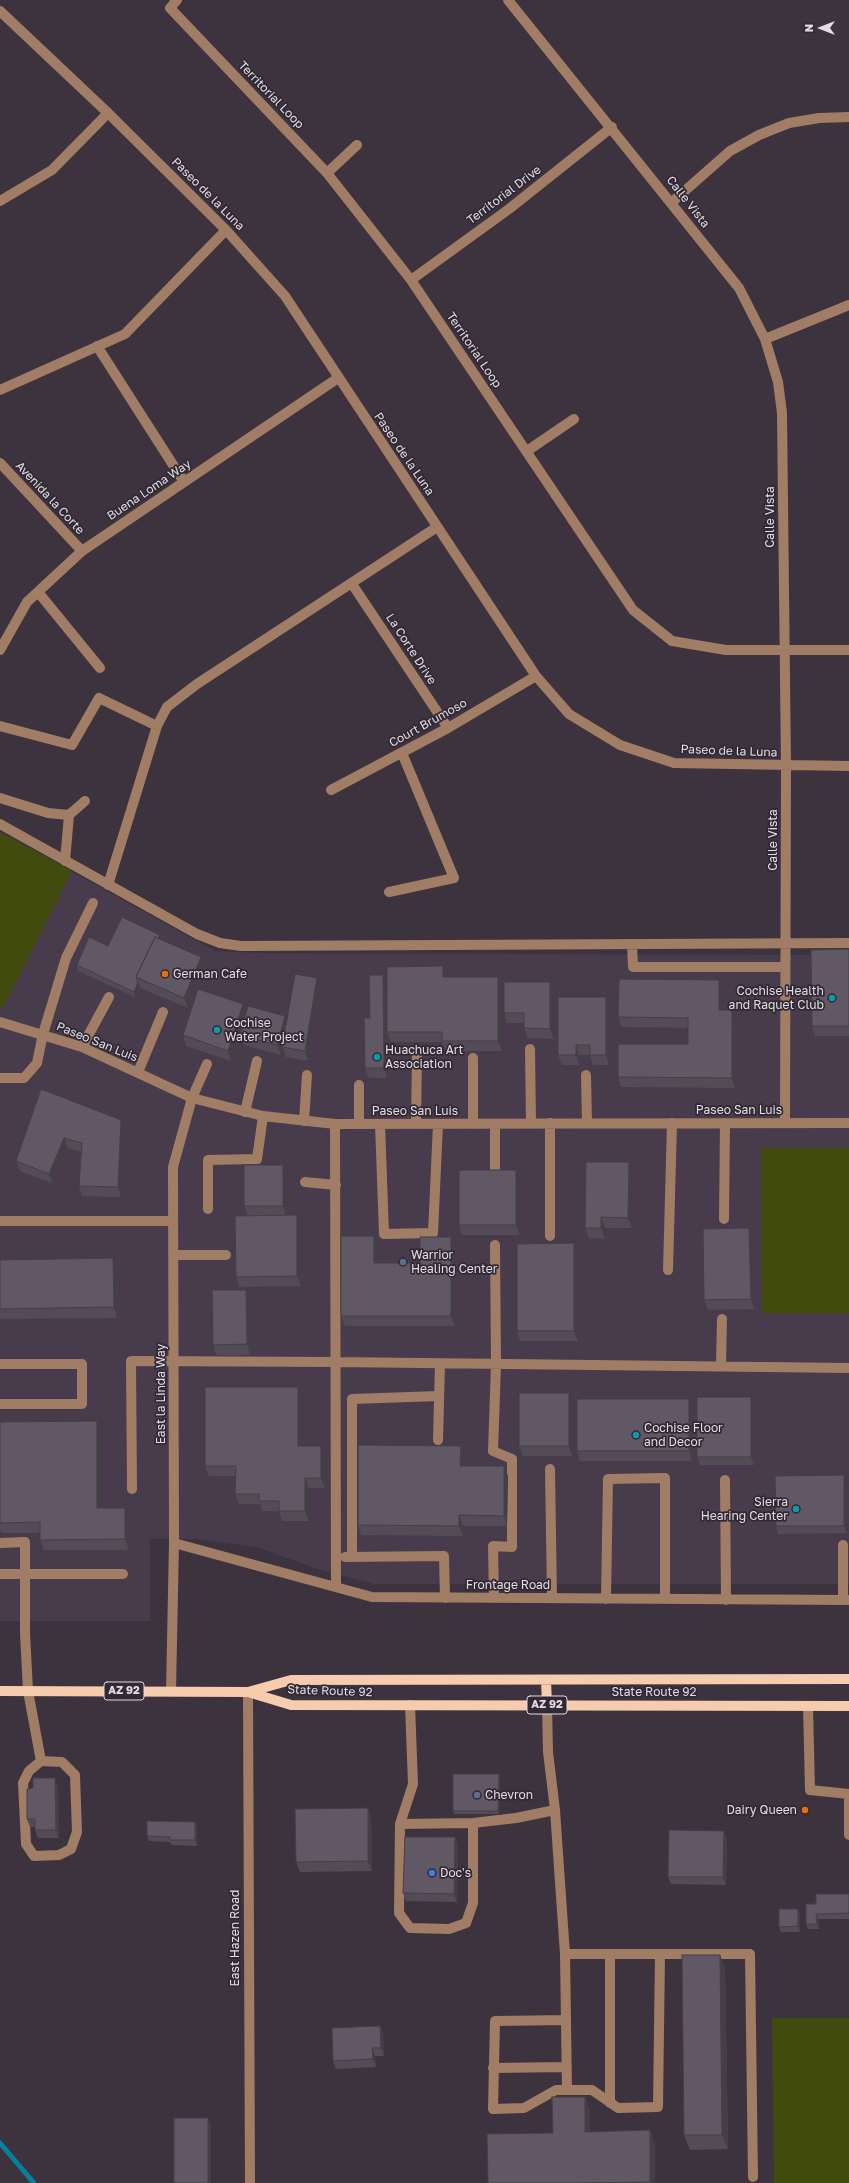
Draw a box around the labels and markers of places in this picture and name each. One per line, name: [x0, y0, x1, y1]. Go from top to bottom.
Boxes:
place label: German Cafe: [173, 967, 247, 981]
marker: German Cafe: [160, 969, 170, 979]
place label: Cochise Health and Raquet Club: [729, 984, 824, 1012]
marker: Cochise Health and Raquet Club: [827, 993, 837, 1003]
place label: Cochise Water Project: [225, 1016, 303, 1044]
marker: Cochise Water Project: [212, 1025, 222, 1035]
place label: Huachuca Art Association: [385, 1043, 463, 1071]
marker: Huachuca Art Association: [372, 1052, 382, 1062]
place label: Warrior Healing Center: [411, 1248, 497, 1276]
marker: Warrior Healing Center: [398, 1257, 408, 1267]
place label: Cochise Floor and Decor: [644, 1421, 723, 1449]
marker: Cochise Floor and Decor: [631, 1430, 641, 1440]
place label: Sierra Hearing Center: [701, 1495, 788, 1523]
marker: Sierra Hearing Center: [791, 1504, 801, 1514]
place label: Chevron: [485, 1788, 533, 1802]
marker: Chevron: [472, 1790, 482, 1800]
place label: Dairy Queen: [726, 1803, 797, 1817]
marker: Dairy Queen: [800, 1805, 810, 1815]
place label: Doc's: [440, 1866, 471, 1880]
marker: Doc's: [427, 1868, 437, 1878]

